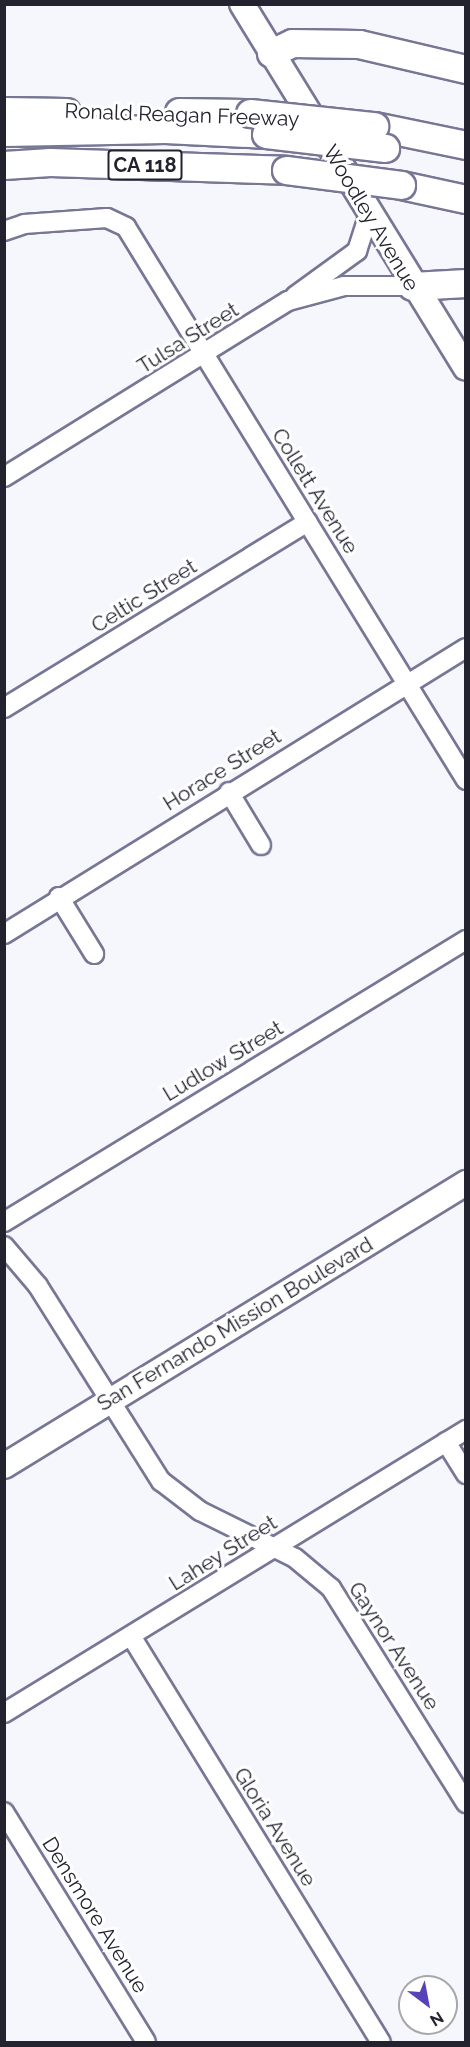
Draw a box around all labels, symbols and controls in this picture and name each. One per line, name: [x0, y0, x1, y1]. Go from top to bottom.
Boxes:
street label: Ronald Reagan Freeway: [64, 98, 300, 132]
street label: Woodley Avenue: [317, 140, 425, 296]
road number: CA 118: [106, 148, 184, 182]
street label: Tulsa Street: [133, 297, 243, 379]
street label: Collett Avenue: [266, 423, 364, 559]
street label: Celtic Street: [87, 554, 201, 638]
street label: Horace Street: [159, 724, 285, 816]
street label: Ludlow Street: [158, 1015, 288, 1107]
street label: San Fernando Mission Boulevard: [93, 1232, 377, 1416]
street label: Lahey Street: [164, 1510, 282, 1596]
street label: Gaynor Avenue: [343, 1577, 445, 1715]
street label: Gloria Avenue: [228, 1763, 322, 1891]
street label: Densmore Avenue: [37, 1832, 153, 1998]
north arrow: [398, 1975, 458, 2035]
text: N: [427, 2008, 447, 2030]

